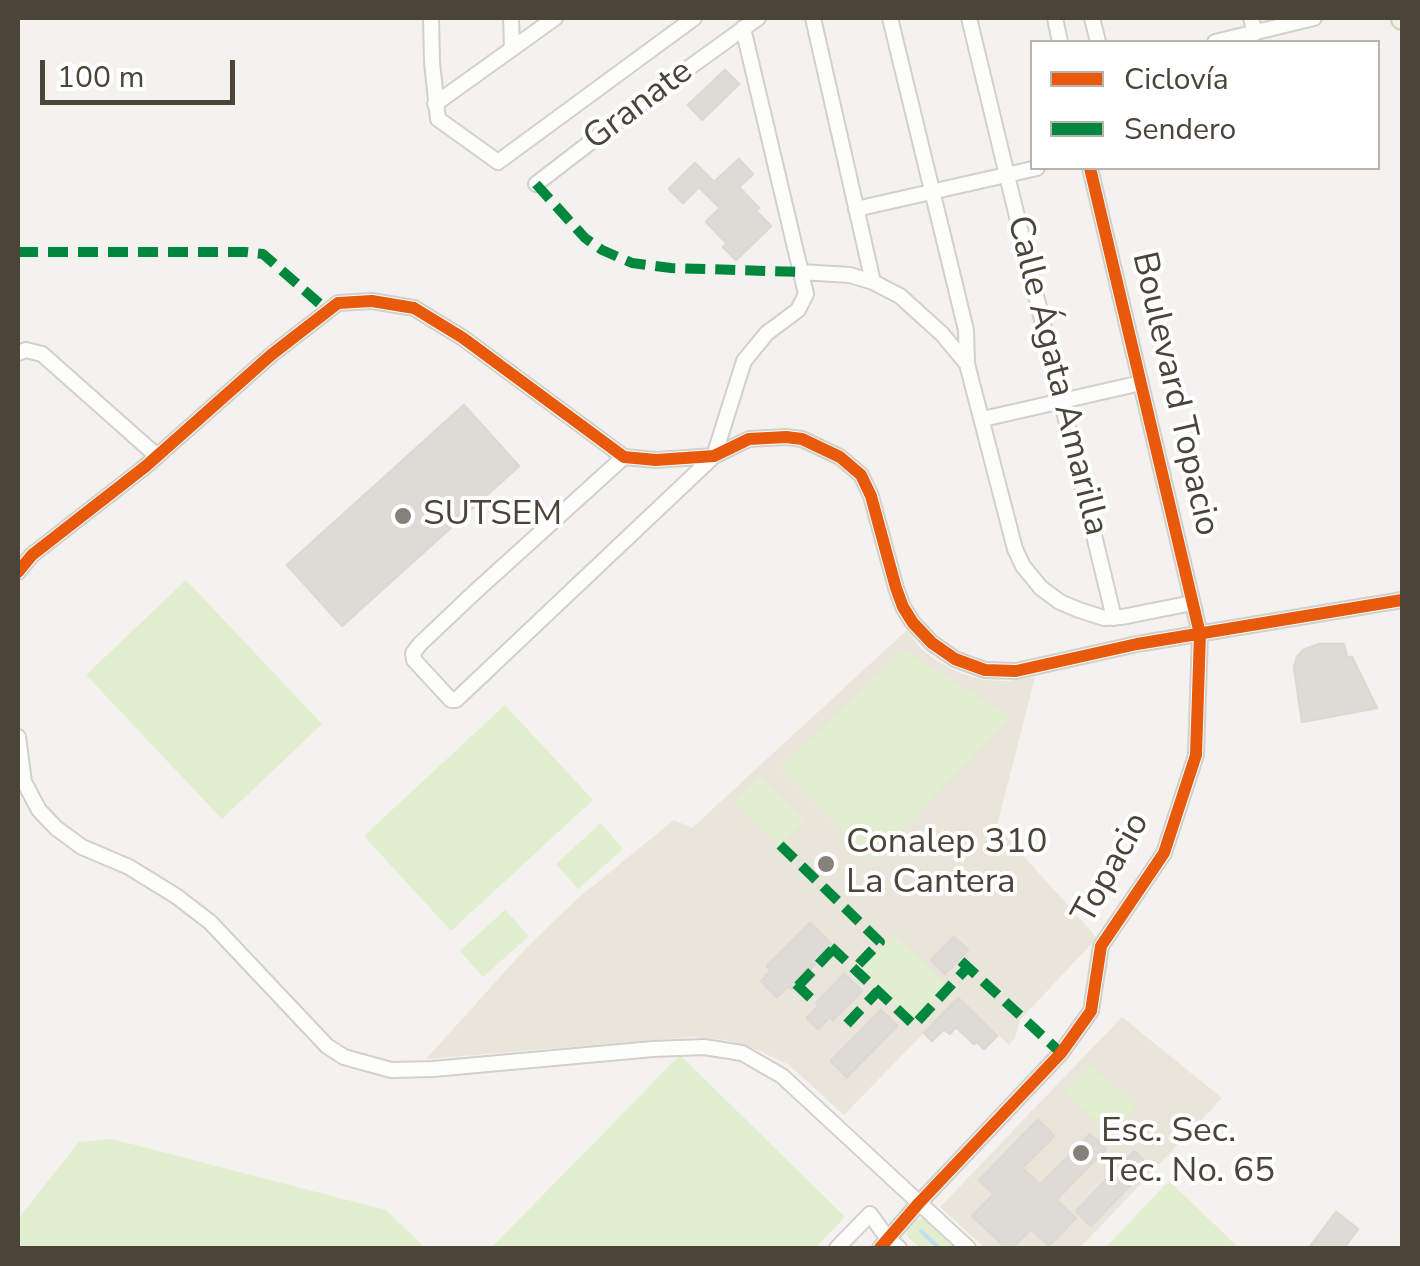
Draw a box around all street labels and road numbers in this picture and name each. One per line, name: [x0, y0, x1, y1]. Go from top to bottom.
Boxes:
street label: Granate: [576, 51, 702, 161]
street label: Calle Ágata Amarilla: [996, 212, 1116, 540]
street label: Boulevard Topacio: [1121, 248, 1227, 540]
street label: Topacio: [1064, 806, 1160, 932]

